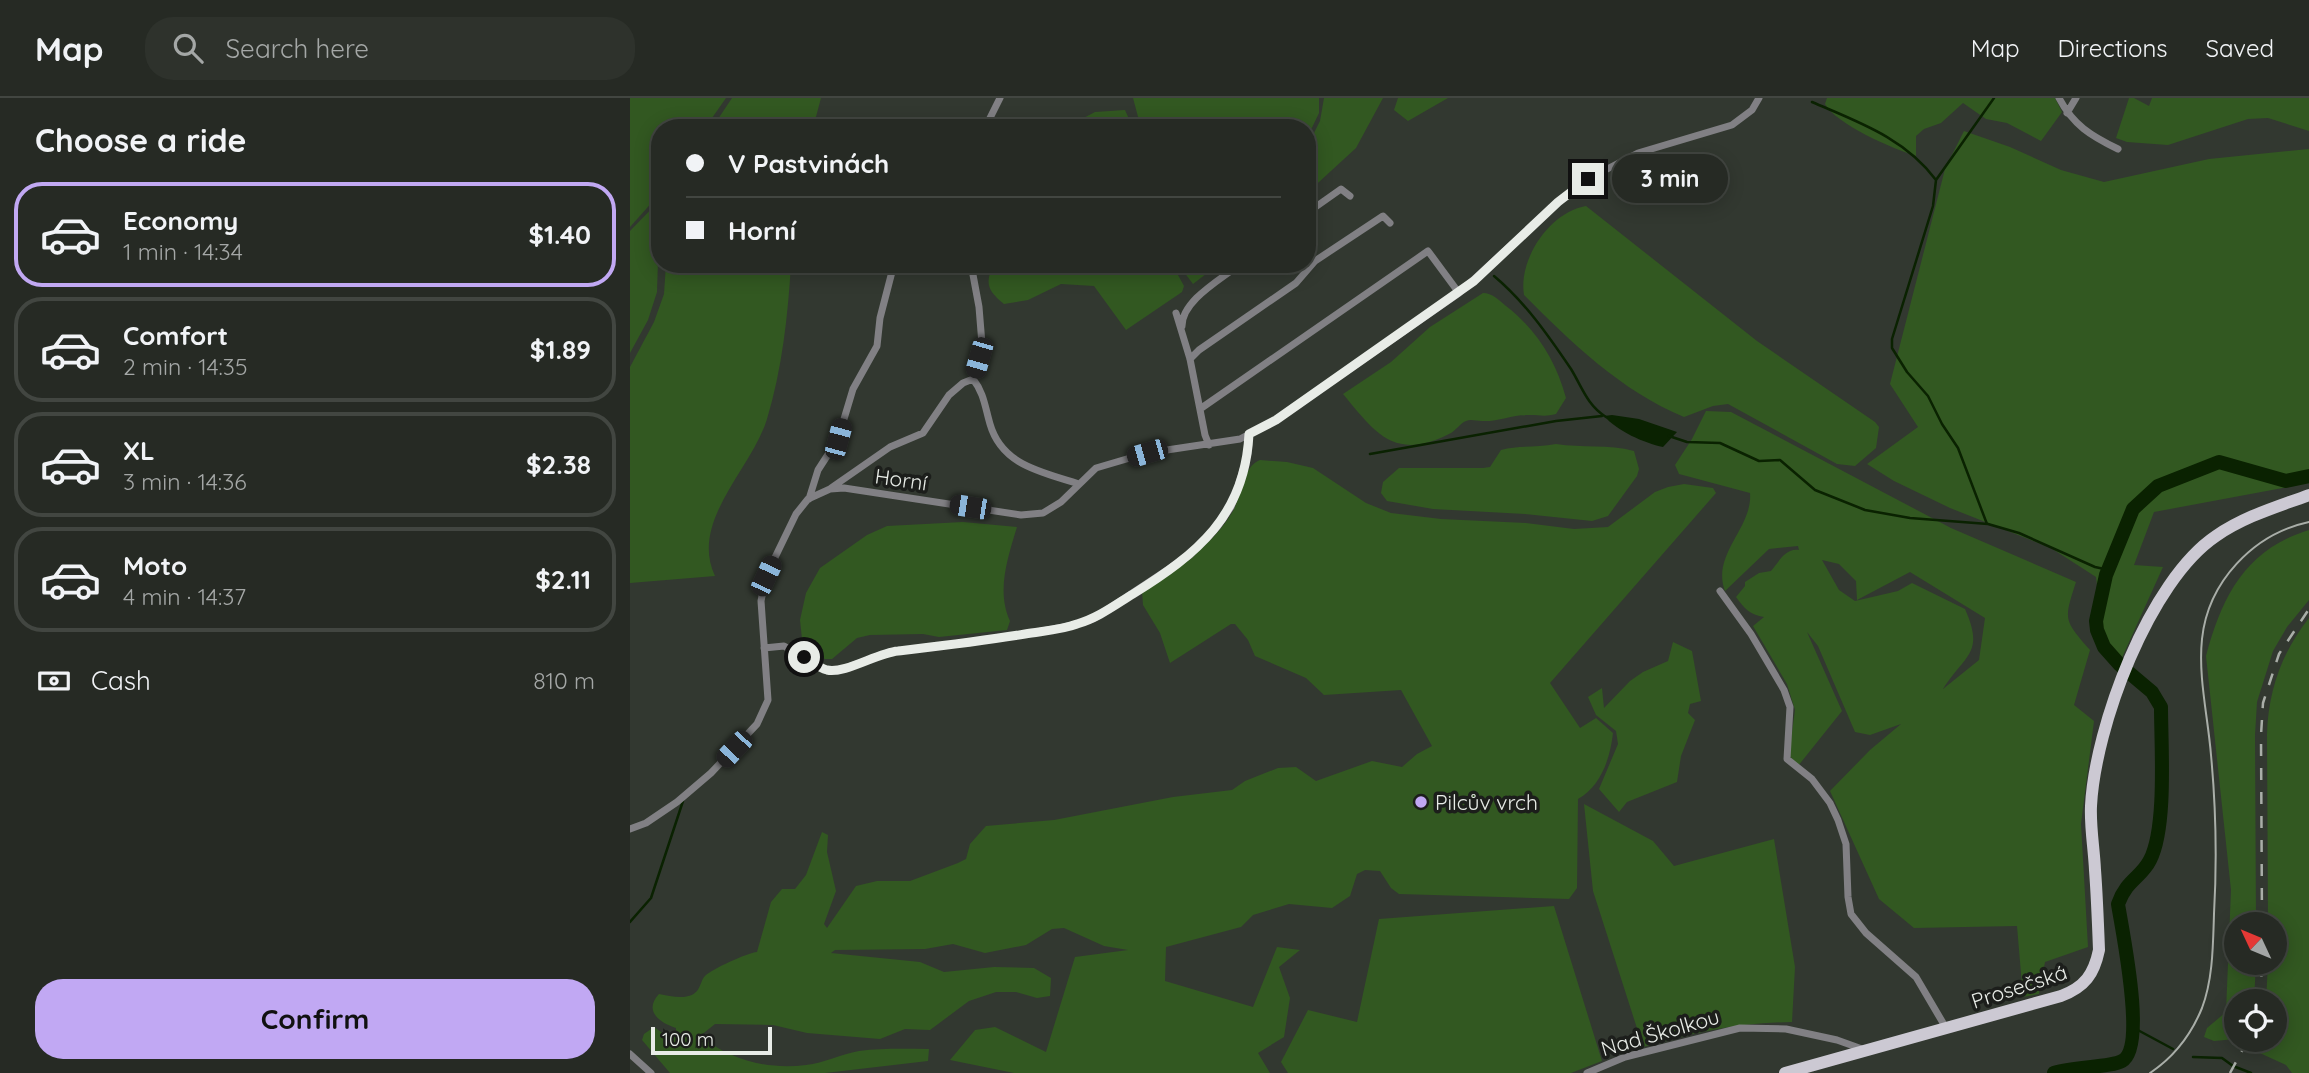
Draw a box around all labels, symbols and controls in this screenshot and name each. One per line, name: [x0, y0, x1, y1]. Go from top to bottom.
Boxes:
search box: [145, 17, 635, 80]
text: Map: [35, 28, 103, 69]
icon: search: [169, 29, 207, 67]
text: Search here: [225, 32, 369, 65]
text: Map: [1971, 33, 2020, 63]
text: Directions: [2058, 33, 2168, 63]
text: Saved: [2206, 33, 2274, 63]
text: Choose a ride: [35, 120, 247, 160]
text: V Pastvinách: [728, 147, 889, 180]
callout: 3 min: [1612, 154, 1728, 204]
route end: [1572, 163, 1604, 195]
text: 3 min: [1640, 164, 1700, 193]
icon: car: [39, 203, 102, 266]
text: Economy: [123, 204, 238, 237]
text: Horní: [728, 214, 796, 247]
text: $1.40: [528, 218, 591, 251]
text: 1 min · 14:34: [123, 237, 243, 266]
icon: car: [39, 318, 102, 381]
text: Comfort: [123, 319, 228, 352]
text: $1.89: [530, 333, 591, 366]
car: [964, 335, 995, 381]
text: 2 min · 14:35: [123, 352, 247, 381]
car: [823, 416, 854, 462]
icon: car: [39, 433, 102, 496]
text: XL: [123, 434, 155, 467]
car: [1124, 437, 1171, 469]
text: $2.38: [526, 448, 591, 481]
street label: Horní: [873, 462, 929, 496]
text: 3 min · 14:36: [123, 467, 247, 496]
car: [948, 493, 993, 521]
icon: car: [39, 548, 102, 611]
text: Moto: [123, 549, 187, 582]
car: [748, 553, 785, 599]
text: $2.11: [535, 563, 591, 596]
text: 4 min · 14:37: [123, 582, 246, 611]
route start: [788, 641, 820, 673]
icon: cash: [35, 662, 73, 700]
text: Cash: [91, 664, 151, 697]
text: 810 m: [533, 666, 595, 695]
car: [712, 726, 757, 772]
place label: Pilcův vrch: [1435, 789, 1538, 815]
marker: Pilcův vrch: [1413, 794, 1429, 810]
north arrow: [2224, 912, 2287, 975]
map controls: [2224, 912, 2287, 1052]
street label: Prosečská: [1968, 958, 2070, 1014]
button: Confirm: [35, 979, 595, 1059]
button: locate: [2224, 989, 2287, 1052]
street label: Nad Školkou: [1598, 1003, 1722, 1061]
scale bar: [651, 1024, 772, 1056]
text: 100 m: [662, 1027, 714, 1051]

